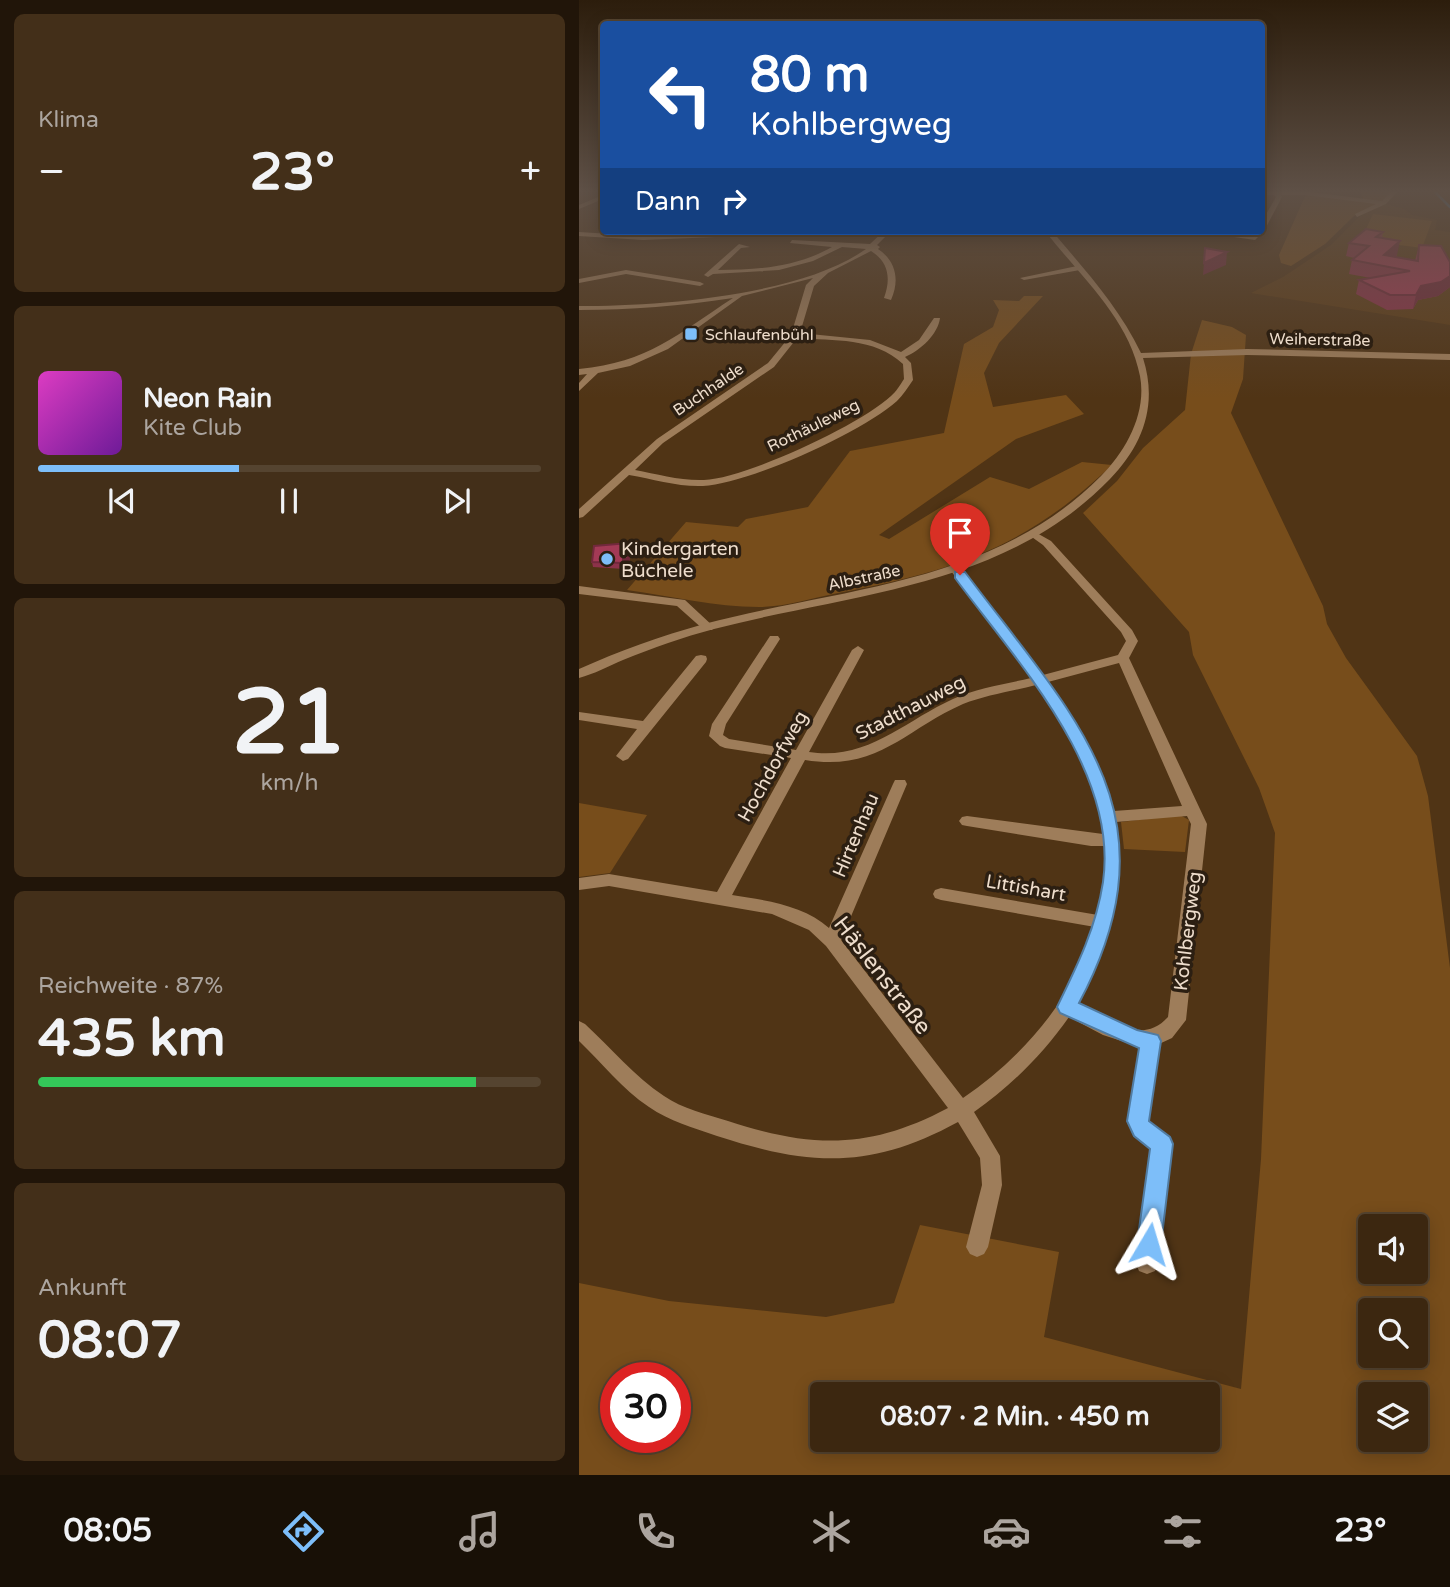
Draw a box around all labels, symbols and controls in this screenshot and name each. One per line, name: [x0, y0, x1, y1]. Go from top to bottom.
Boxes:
text: 80 m: [750, 46, 869, 105]
icon: left: [635, 49, 726, 140]
text: Klima: [38, 106, 99, 134]
text: Kohlbergweg: [750, 106, 952, 144]
text: 23°: [250, 141, 335, 204]
text: −: [38, 149, 65, 195]
text: +: [520, 149, 541, 195]
icon: right: [715, 182, 753, 220]
text: Dann: [635, 186, 701, 217]
place label: Schlaufenbühl: [705, 325, 814, 345]
marker: Schlaufenbühl: [683, 326, 699, 342]
street label: Weiherstraße: [1269, 329, 1371, 351]
street label: Buchhalde: [669, 359, 748, 421]
text: Neon Rain: [143, 383, 272, 414]
street label: Rothäuleweg: [764, 395, 863, 457]
text: Kite Club: [143, 414, 242, 442]
icon: previous: [103, 482, 141, 520]
icon: pause: [270, 482, 308, 520]
icon: next: [438, 482, 476, 520]
pin: [930, 503, 990, 575]
icon: arrive: [941, 514, 979, 552]
place label: Kindergarten Büchele: [621, 538, 739, 582]
marker: Kindergarten Büchele: [599, 551, 615, 567]
street label: Albstraße: [826, 561, 902, 595]
text: 21: [232, 668, 347, 778]
street label: Stadthauweg: [852, 671, 969, 745]
street label: Hochdorfweg: [733, 707, 812, 826]
text: km/h: [261, 769, 318, 797]
street label: Hirtenhau: [828, 790, 884, 881]
street label: Littishart: [984, 870, 1068, 906]
street label: Kohlbergweg: [1170, 870, 1206, 992]
street label: Häslenstraße: [827, 911, 937, 1040]
text: Reichweite · 87%: [38, 972, 223, 1000]
text: 435 km: [38, 1007, 226, 1070]
position arrow: [1112, 1207, 1186, 1281]
map controls: [1358, 1214, 1428, 1452]
button: sound: [1358, 1214, 1428, 1284]
text: Ankunft: [38, 1274, 127, 1302]
button: search: [1358, 1298, 1428, 1368]
text: 08:07: [38, 1309, 182, 1372]
speed limit sign: 30: [600, 1362, 691, 1453]
button: layers: [1358, 1382, 1428, 1452]
text: 08:07 · 2 Min. · 450 m: [880, 1401, 1150, 1432]
icon: directions: [279, 1507, 328, 1556]
icon: music: [455, 1507, 504, 1556]
icon: phone: [631, 1507, 680, 1556]
icon: climate: [807, 1507, 856, 1556]
icon: car: [982, 1507, 1031, 1556]
icon: filters: [1158, 1507, 1207, 1556]
text: 08:05: [63, 1512, 152, 1550]
text: 23°: [1334, 1512, 1386, 1550]

